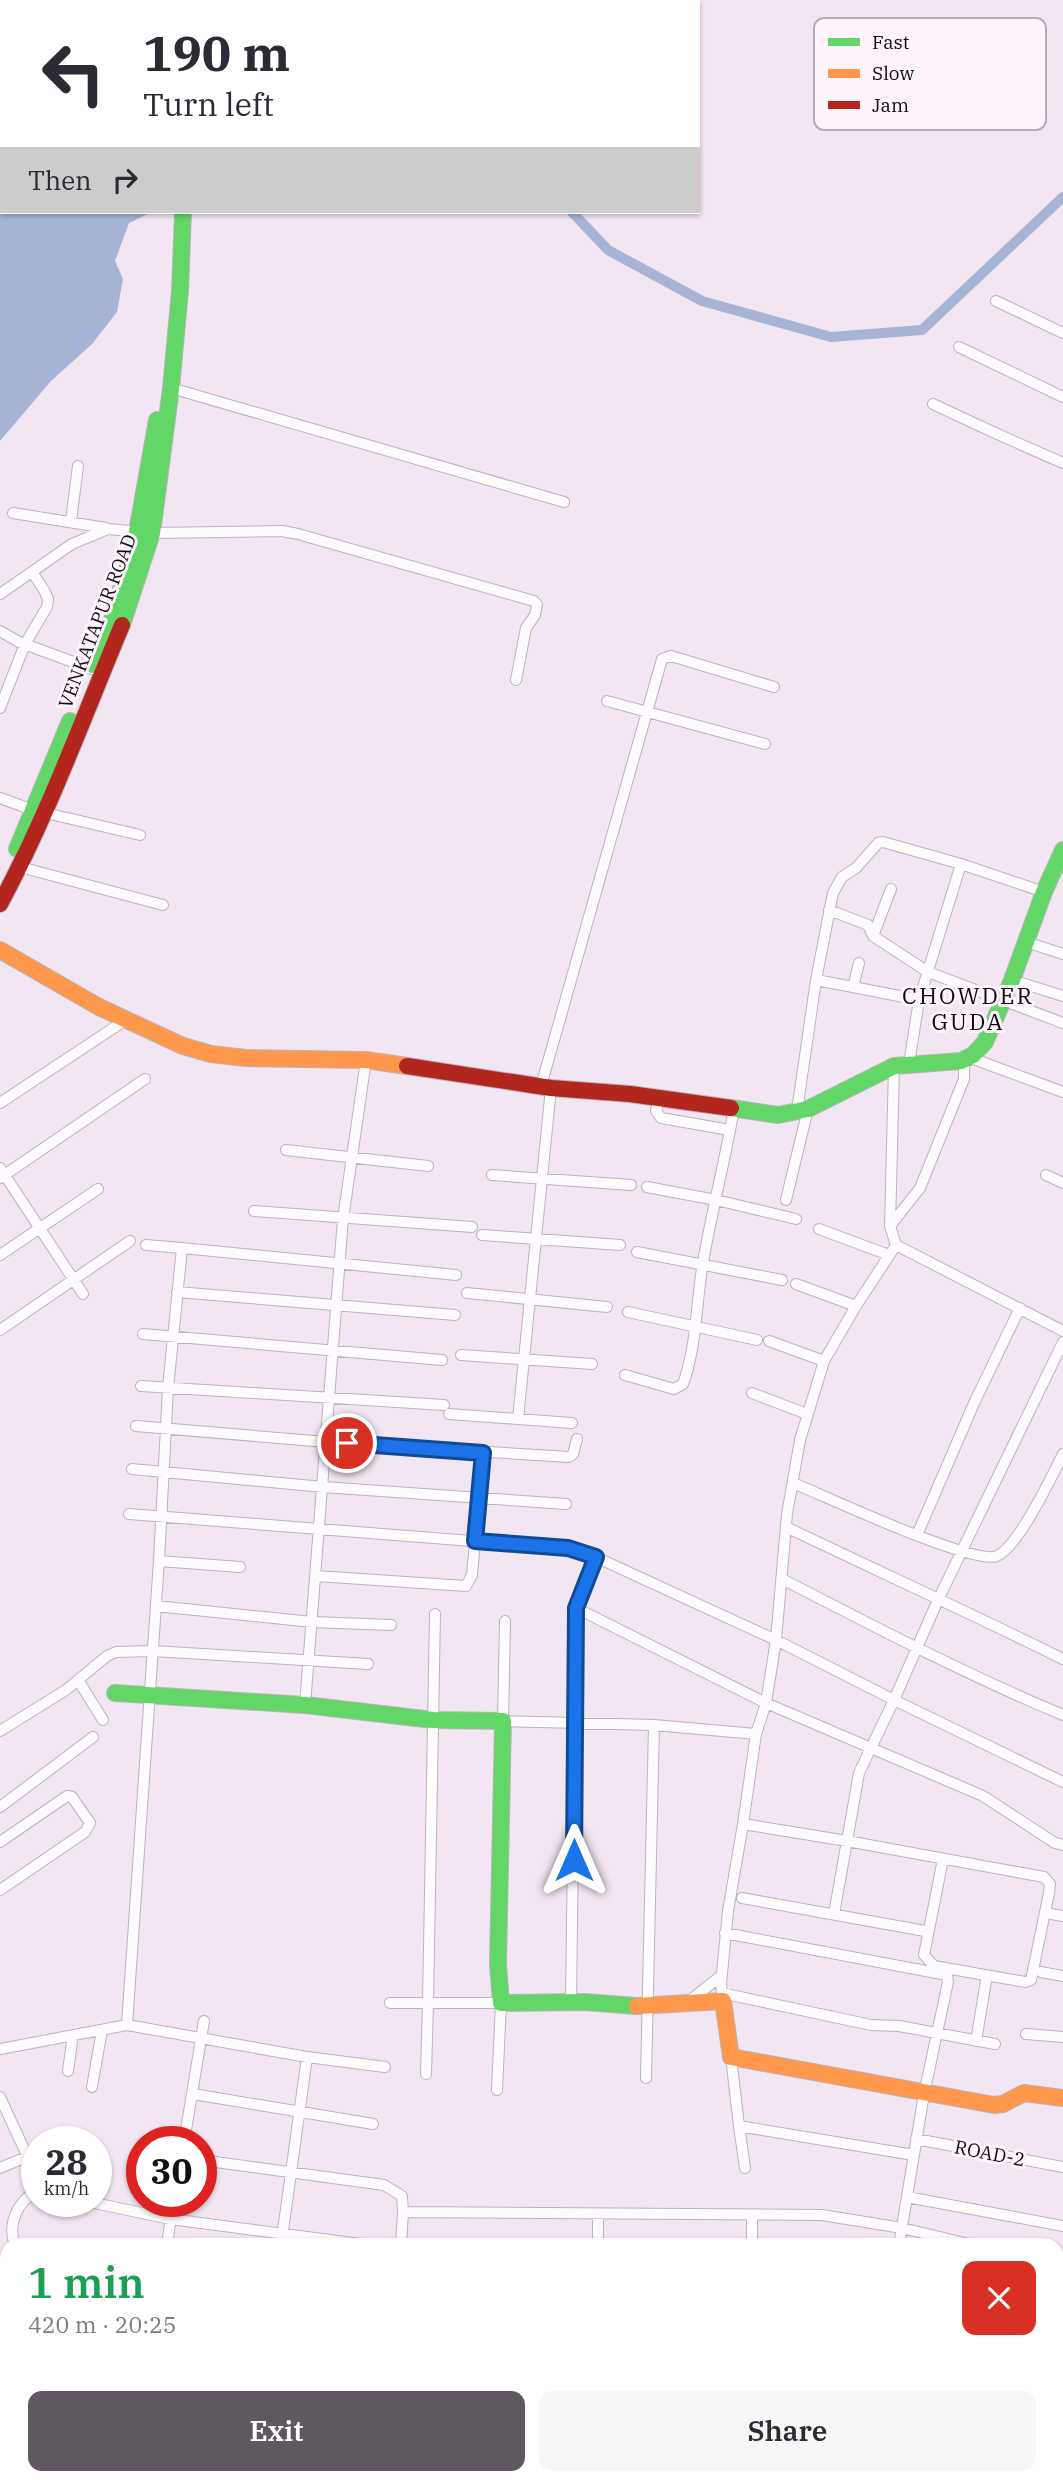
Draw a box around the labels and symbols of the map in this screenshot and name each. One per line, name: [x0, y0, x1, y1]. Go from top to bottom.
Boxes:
legend: [814, 18, 1046, 130]
text: Fast: [872, 30, 910, 54]
text: Slow: [872, 61, 914, 85]
text: Jam: [872, 93, 909, 117]
street label: VENKATAPUR ROAD: [53, 531, 141, 711]
district label: CHOWDER GUDA: [902, 980, 1034, 1036]
pin: [317, 1413, 377, 1473]
position arrow: [537, 1823, 611, 1897]
speed limit sign: 30: [126, 2126, 217, 2217]
street label: ROAD-2: [953, 2134, 1027, 2172]

